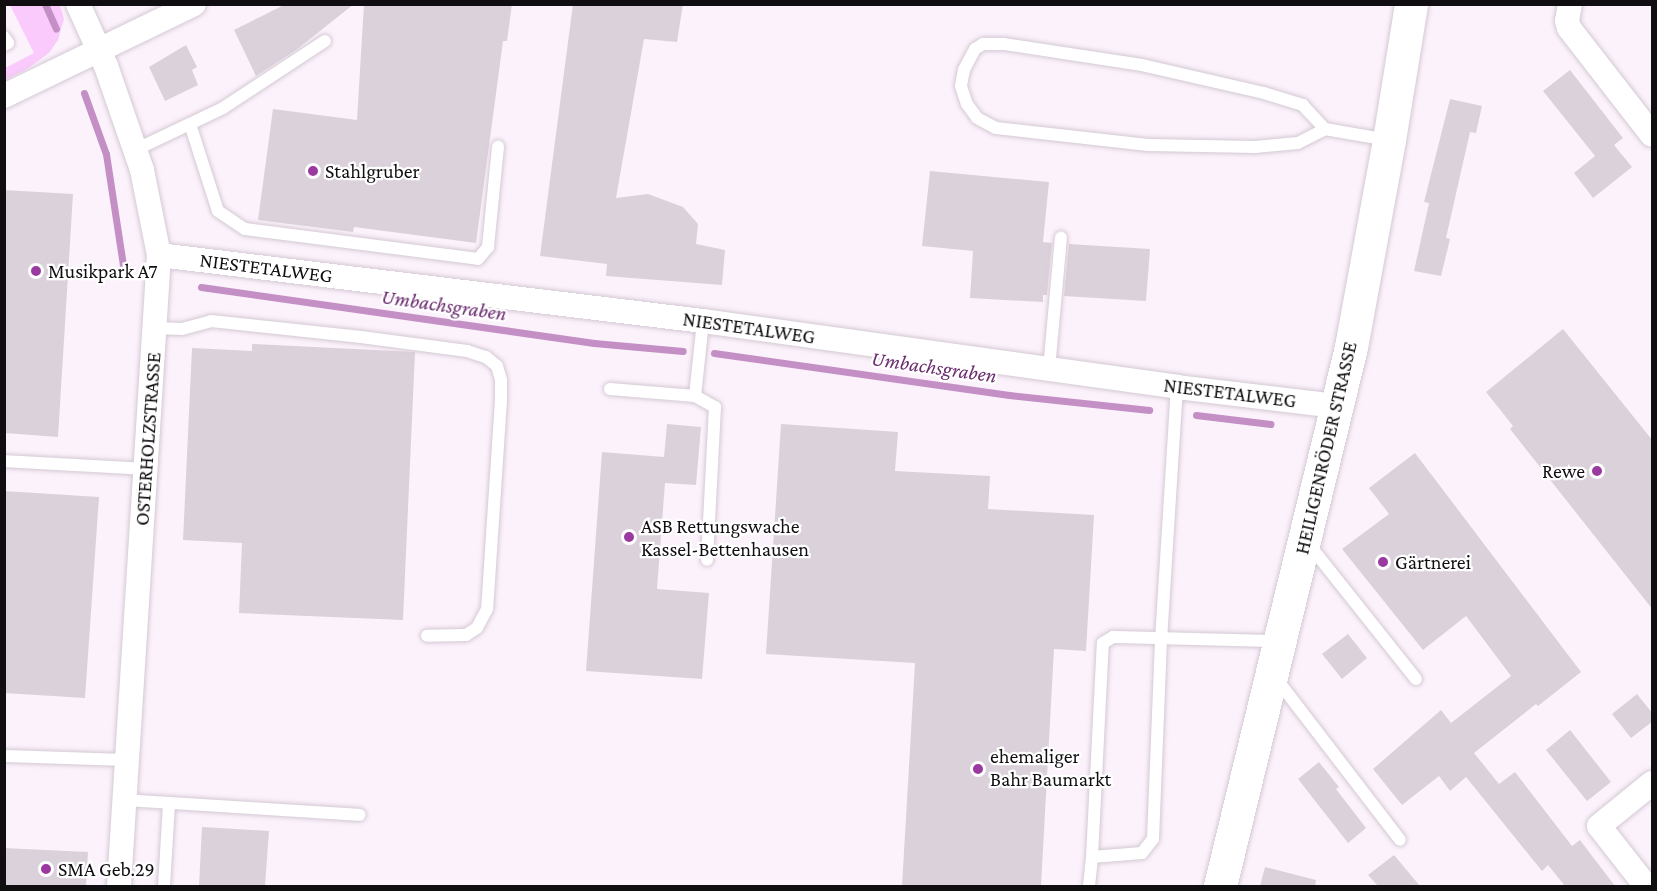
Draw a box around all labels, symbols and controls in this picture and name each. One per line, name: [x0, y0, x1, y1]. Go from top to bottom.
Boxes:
place label: Stahlgruber: [325, 159, 420, 183]
marker: Stahlgruber: [306, 164, 320, 178]
street label: NIESTETALWEG: [198, 248, 334, 288]
place label: Musikpark A7: [48, 259, 158, 283]
marker: Musikpark A7: [29, 264, 43, 278]
water label: Umbachsgraben: [380, 284, 508, 326]
street label: NIESTETALWEG: [681, 307, 817, 349]
street label: HEILIGENRÖDER STRASSE: [1290, 339, 1362, 557]
water label: Umbachsgraben: [870, 346, 998, 388]
street label: OSTERHOLZSTRASSE: [130, 351, 166, 527]
street label: NIESTETALWEG: [1162, 373, 1298, 413]
place label: Rewe: [1542, 459, 1585, 483]
marker: Rewe: [1590, 464, 1604, 478]
place label: ASB Rettungswache Kassel-Bettenhausen: [641, 514, 809, 561]
marker: ASB Rettungswache Kassel-Bettenhausen: [622, 530, 636, 544]
place label: Gärtnerei: [1395, 550, 1471, 574]
marker: Gärtnerei: [1376, 555, 1390, 569]
place label: ehemaliger Bahr Baumarkt: [990, 745, 1111, 792]
marker: ehemaliger Bahr Baumarkt: [971, 762, 985, 776]
place label: SMA Geb.29: [58, 857, 155, 881]
marker: SMA Geb.29: [39, 862, 53, 876]

